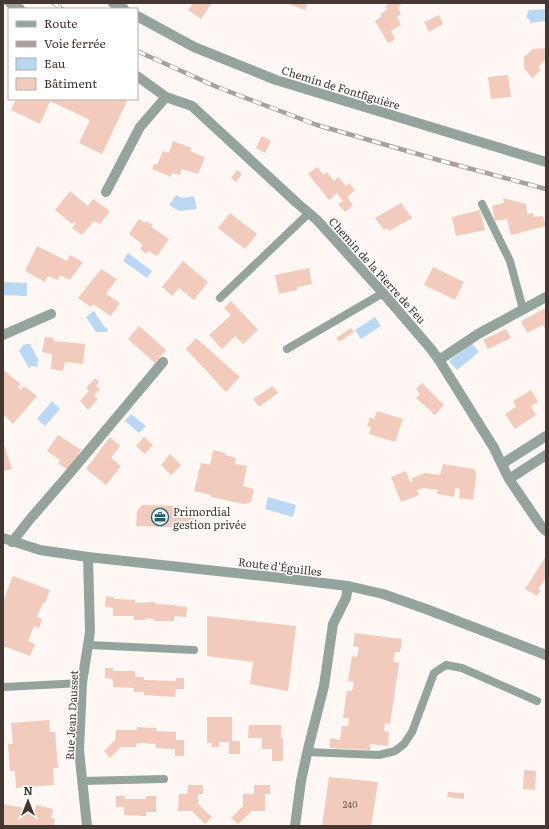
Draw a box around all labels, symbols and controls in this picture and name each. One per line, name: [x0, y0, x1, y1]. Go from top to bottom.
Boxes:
legend: [8, 8, 138, 100]
text: Route: [44, 14, 78, 32]
text: Voie ferrée: [44, 34, 106, 52]
text: Eau: [44, 54, 66, 72]
street label: Chemin de Fontfiguière: [280, 61, 402, 113]
text: Bâtiment: [44, 74, 97, 92]
street label: Chemin de la Pierre de Feu: [326, 213, 430, 327]
place label: Primordial gestion privée: [173, 503, 246, 532]
office icon: Primordial gestion privée: [150, 507, 170, 527]
street label: Route d'Éguilles: [237, 553, 323, 579]
street label: Rue Jean Dausset: [61, 669, 81, 760]
north arrow: [8, 781, 48, 821]
text: N: [23, 782, 33, 798]
house number: 240: [343, 797, 357, 811]

